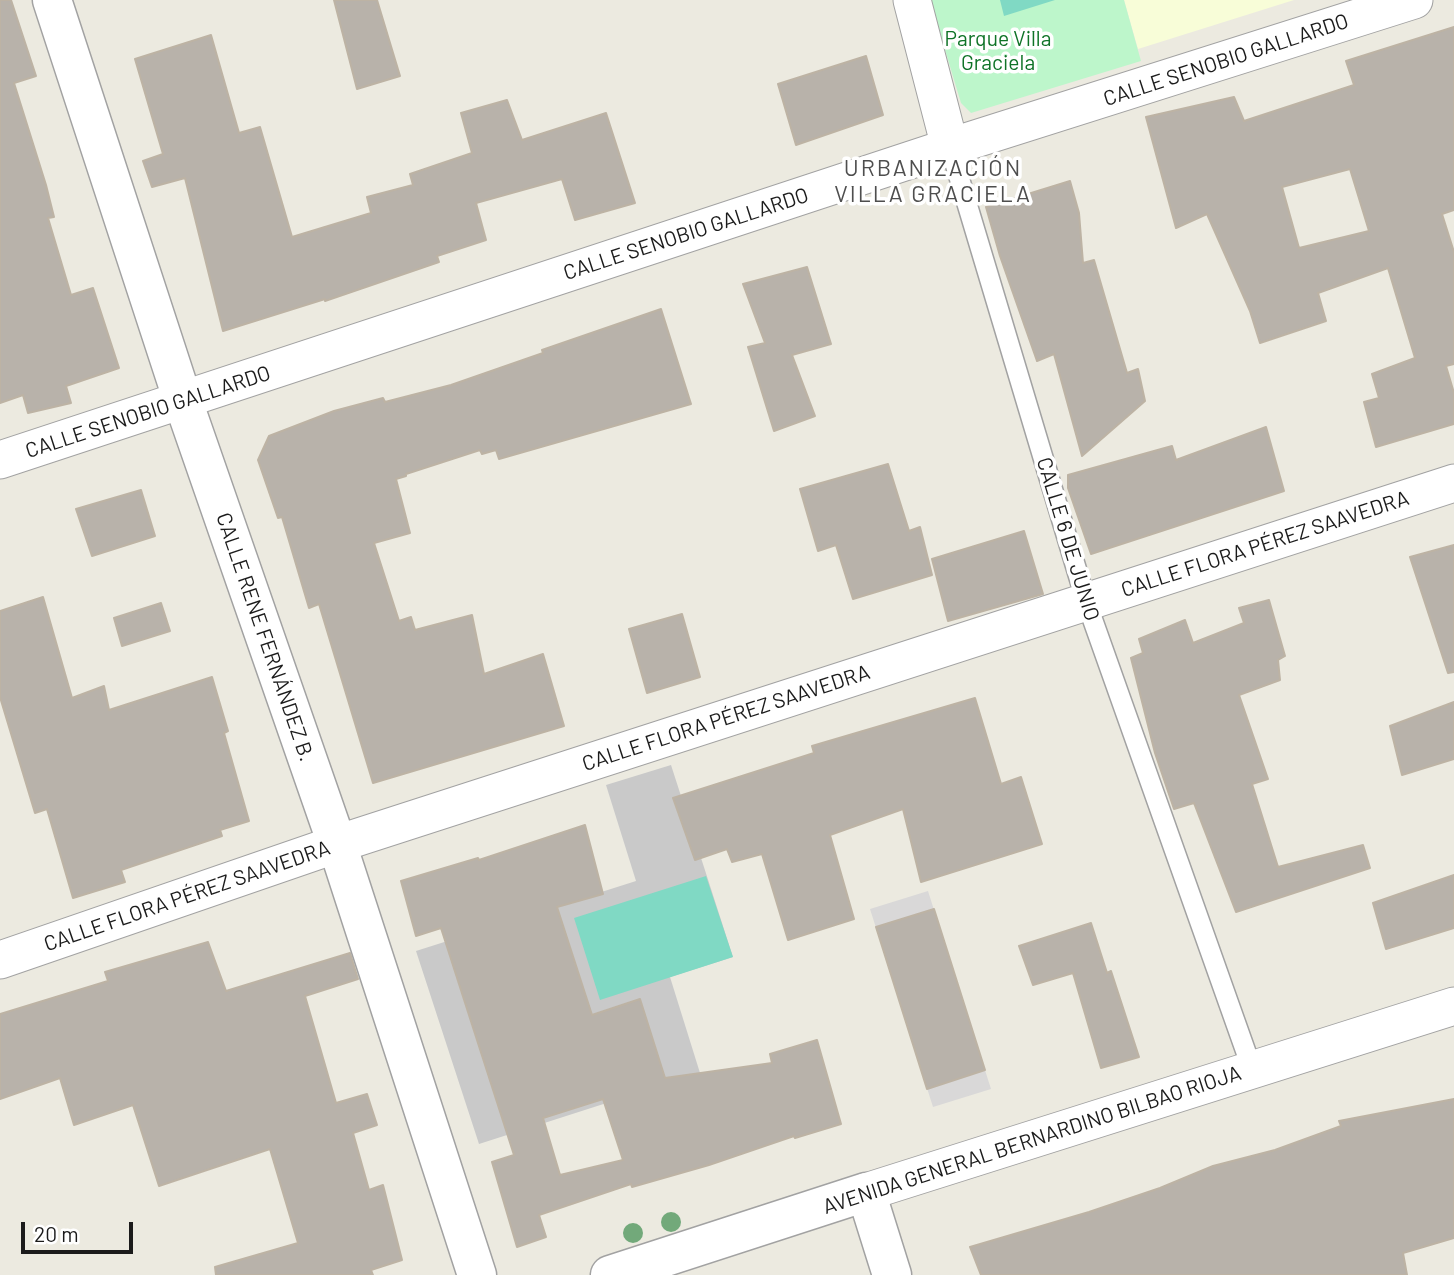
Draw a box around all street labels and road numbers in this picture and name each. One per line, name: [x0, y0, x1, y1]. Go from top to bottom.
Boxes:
street label: CALLE SENOBIO GALLARDO: [1100, 8, 1352, 112]
street label: CALLE SENOBIO GALLARDO: [560, 182, 812, 286]
street label: CALLE SENOBIO GALLARDO: [22, 360, 274, 464]
street label: CALLE 6 DE JUNIO: [1031, 454, 1105, 624]
street label: CALLE FLORA PÉREZ SAAVEDRA: [1118, 486, 1412, 602]
street label: CALLE RENE FERNÁNDEZ B.: [211, 509, 319, 765]
street label: CALLE FLORA PÉREZ SAAVEDRA: [579, 660, 873, 776]
street label: CALLE FLORA PÉREZ SAAVEDRA: [41, 835, 333, 957]
street label: AVENIDA GENERAL BERNARDINO BILBAO RIOJA: [820, 1060, 1244, 1220]

